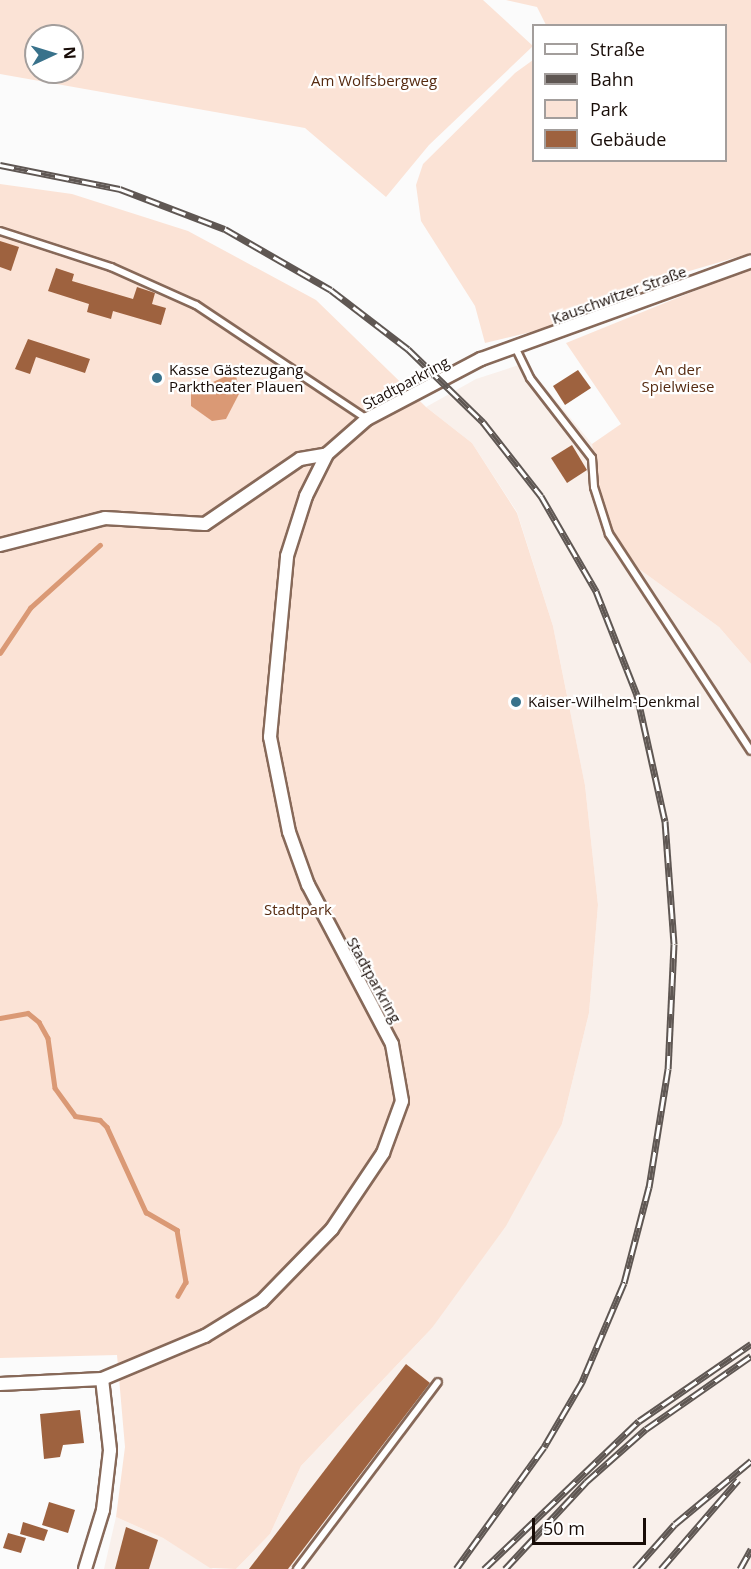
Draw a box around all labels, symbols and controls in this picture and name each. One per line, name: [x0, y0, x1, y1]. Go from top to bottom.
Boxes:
north arrow: [24, 24, 84, 84]
legend: [532, 24, 727, 162]
text: Straße: [590, 37, 645, 61]
text: N: [59, 46, 81, 60]
text: Bahn: [590, 67, 634, 91]
park label: Am Wolfsbergweg: [311, 72, 437, 90]
text: Park: [590, 97, 628, 121]
text: Gebäude: [590, 127, 666, 151]
street label: Kauschwitzer Straße: [549, 262, 689, 328]
street label: Stadtparkring: [360, 353, 452, 413]
place label: Kasse Gästezugang Parktheater Plauen: [169, 360, 303, 395]
park label: An der Spielwiese: [642, 360, 714, 395]
marker: Kasse Gästezugang Parktheater Plauen: [150, 371, 164, 385]
place label: Kaiser-Wilhelm-Denkmal: [528, 693, 700, 711]
marker: Kaiser-Wilhelm-Denkmal: [509, 695, 523, 709]
park label: Stadtpark: [264, 901, 332, 919]
street label: Stadtparkring: [343, 934, 405, 1026]
scale bar: [535, 1506, 649, 1544]
text: 50 m: [543, 1516, 585, 1540]

